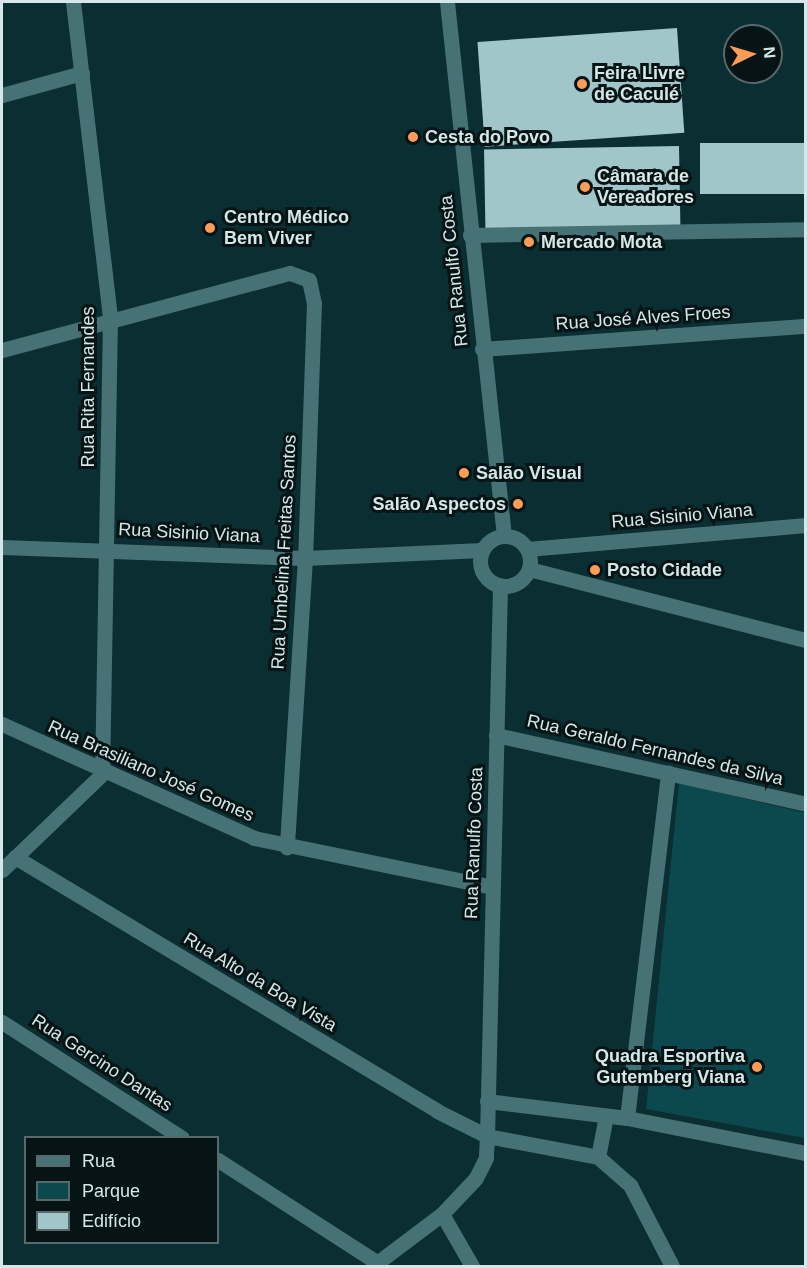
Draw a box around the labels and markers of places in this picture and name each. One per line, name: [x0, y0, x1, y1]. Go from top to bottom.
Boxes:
place label: Feira Livre de Caculé: [594, 63, 685, 106]
marker: Feira Livre de Caculé: [575, 77, 589, 91]
place label: Cesta do Povo: [425, 126, 550, 148]
marker: Cesta do Povo: [406, 130, 420, 144]
place label: Câmara de Vereadores: [597, 166, 694, 208]
marker: Câmara de Vereadores: [578, 180, 592, 194]
place label: Centro Médico Bem Viver: [224, 207, 349, 250]
marker: Centro Médico Bem Viver: [201, 219, 219, 237]
place label: Mercado Mota: [541, 231, 662, 253]
marker: Mercado Mota: [522, 235, 536, 249]
place label: Salão Visual: [476, 462, 582, 484]
marker: Salão Visual: [457, 466, 471, 480]
place label: Salão Aspectos: [372, 493, 506, 515]
marker: Salão Aspectos: [511, 497, 525, 511]
place label: Posto Cidade: [607, 559, 722, 581]
marker: Posto Cidade: [588, 563, 602, 577]
place label: Quadra Esportiva Gutemberg Viana: [595, 1046, 745, 1088]
marker: Quadra Esportiva Gutemberg Viana: [750, 1060, 764, 1074]

